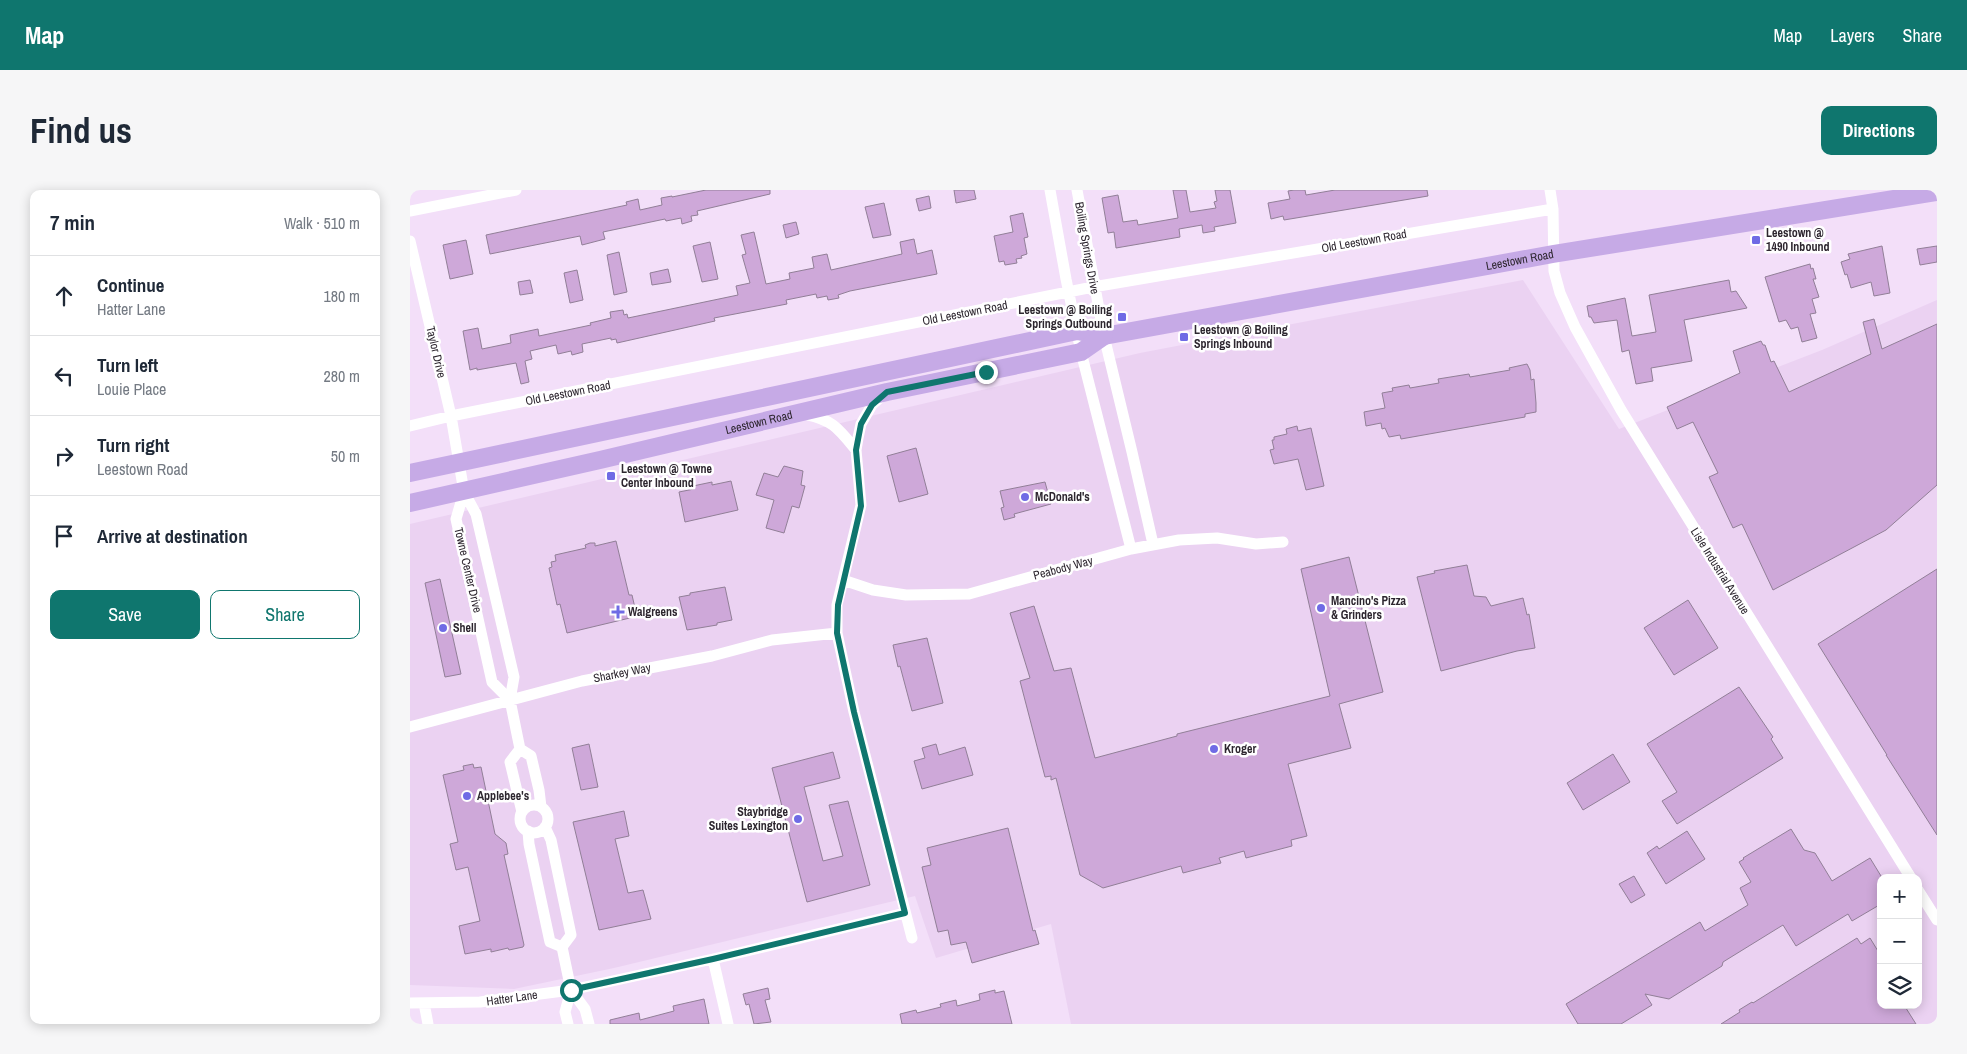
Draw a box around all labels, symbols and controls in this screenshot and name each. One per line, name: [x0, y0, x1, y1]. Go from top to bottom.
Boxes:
text: Map: [25, 19, 64, 51]
text: Map: [1774, 23, 1802, 48]
text: Layers: [1830, 23, 1875, 48]
text: Share: [1903, 23, 1942, 48]
button: Directions: [1821, 106, 1937, 155]
text: Find us: [30, 107, 132, 154]
street label: Boiling Springs Drive: [1071, 201, 1103, 295]
text: 7 min: [50, 208, 95, 237]
text: Walk · 510 m: [284, 212, 360, 234]
place label: Leestown @ 1490 Inbound: [1766, 225, 1829, 255]
street label: Old Leestown Road: [1320, 226, 1408, 256]
marker: Leestown @ 1490 Inbound: [1750, 234, 1762, 246]
street label: Leestown Road: [1485, 246, 1555, 274]
text: Continue: [97, 272, 165, 298]
icon: ahead: [50, 282, 78, 310]
text: 180 m: [324, 285, 360, 307]
street label: Old Leestown Road: [921, 297, 1009, 329]
text: Hatter Lane: [97, 298, 166, 320]
place label: Leestown @ Boiling Springs Outbound: [1018, 302, 1112, 332]
marker: Leestown @ Boiling Springs Outbound: [1116, 311, 1128, 323]
place label: Leestown @ Boiling Springs Inbound: [1194, 322, 1288, 352]
street label: Taylor Drive: [422, 325, 450, 379]
marker: Leestown @ Boiling Springs Inbound: [1178, 331, 1190, 343]
text: Turn left: [97, 352, 158, 378]
route end: [975, 361, 998, 384]
icon: left: [50, 362, 78, 390]
text: 280 m: [324, 365, 360, 387]
street label: Old Leestown Road: [524, 377, 612, 409]
text: Louie Place: [97, 378, 166, 400]
street label: Leestown Road: [724, 407, 794, 438]
text: Turn right: [97, 432, 169, 458]
icon: right: [50, 442, 78, 470]
text: 50 m: [331, 445, 360, 467]
text: Leestown Road: [97, 458, 188, 480]
place label: Leestown @ Towne Center Inbound: [621, 461, 712, 491]
marker: Leestown @ Towne Center Inbound: [605, 470, 617, 482]
place label: McDonald's: [1035, 489, 1090, 505]
marker: McDonald's: [1019, 491, 1031, 503]
icon: arrive: [50, 522, 78, 550]
text: Arrive at destination: [97, 523, 248, 549]
street label: Lisle Industrial Avenue: [1687, 525, 1753, 617]
street label: Towne Center Drive: [450, 526, 486, 614]
street label: Peabody Way: [1032, 552, 1095, 584]
button: Save: [50, 590, 200, 639]
button: Share: [210, 590, 360, 639]
place label: Mancino's Pizza & Grinders: [1331, 593, 1407, 623]
marker: Mancino's Pizza & Grinders: [1315, 602, 1327, 614]
place label: Walgreens: [628, 604, 678, 620]
marker: Walgreens: [612, 606, 624, 618]
place label: Shell: [453, 620, 477, 636]
marker: Shell: [437, 622, 449, 634]
street label: Sharkey Way: [592, 660, 652, 686]
place label: Kroger: [1224, 741, 1256, 757]
marker: Kroger: [1208, 743, 1220, 755]
place label: Applebee's: [477, 788, 530, 804]
marker: Applebee's: [461, 790, 473, 802]
place label: Staybridge Suites Lexington: [709, 804, 789, 834]
marker: Staybridge Suites Lexington: [792, 813, 804, 825]
map controls: [1877, 874, 1922, 1009]
button: +: [1877, 874, 1922, 919]
button: −: [1877, 919, 1922, 964]
button: layers: [1877, 964, 1922, 1009]
route start: [560, 979, 583, 1002]
street label: Hatter Lane: [485, 986, 539, 1010]

